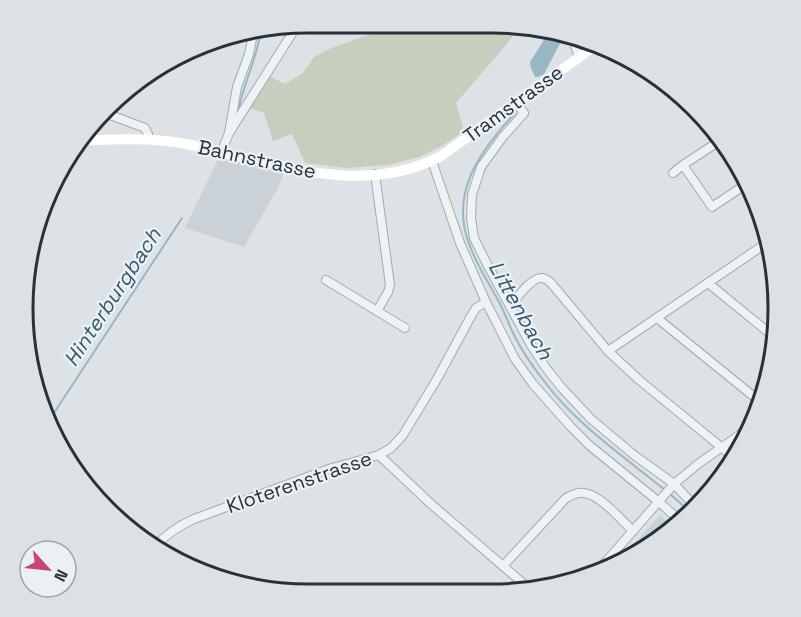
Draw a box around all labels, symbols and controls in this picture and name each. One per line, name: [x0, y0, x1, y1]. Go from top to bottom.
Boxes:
street label: Tramstrasse: [458, 59, 568, 149]
street label: Bahnstrasse: [195, 134, 319, 184]
water label: Hinterburgbach: [57, 222, 167, 371]
water label: Littenbach: [483, 256, 560, 365]
street label: Kloterenstrasse: [223, 445, 375, 519]
north arrow: [18, 539, 78, 599]
text: N: [49, 566, 73, 585]

